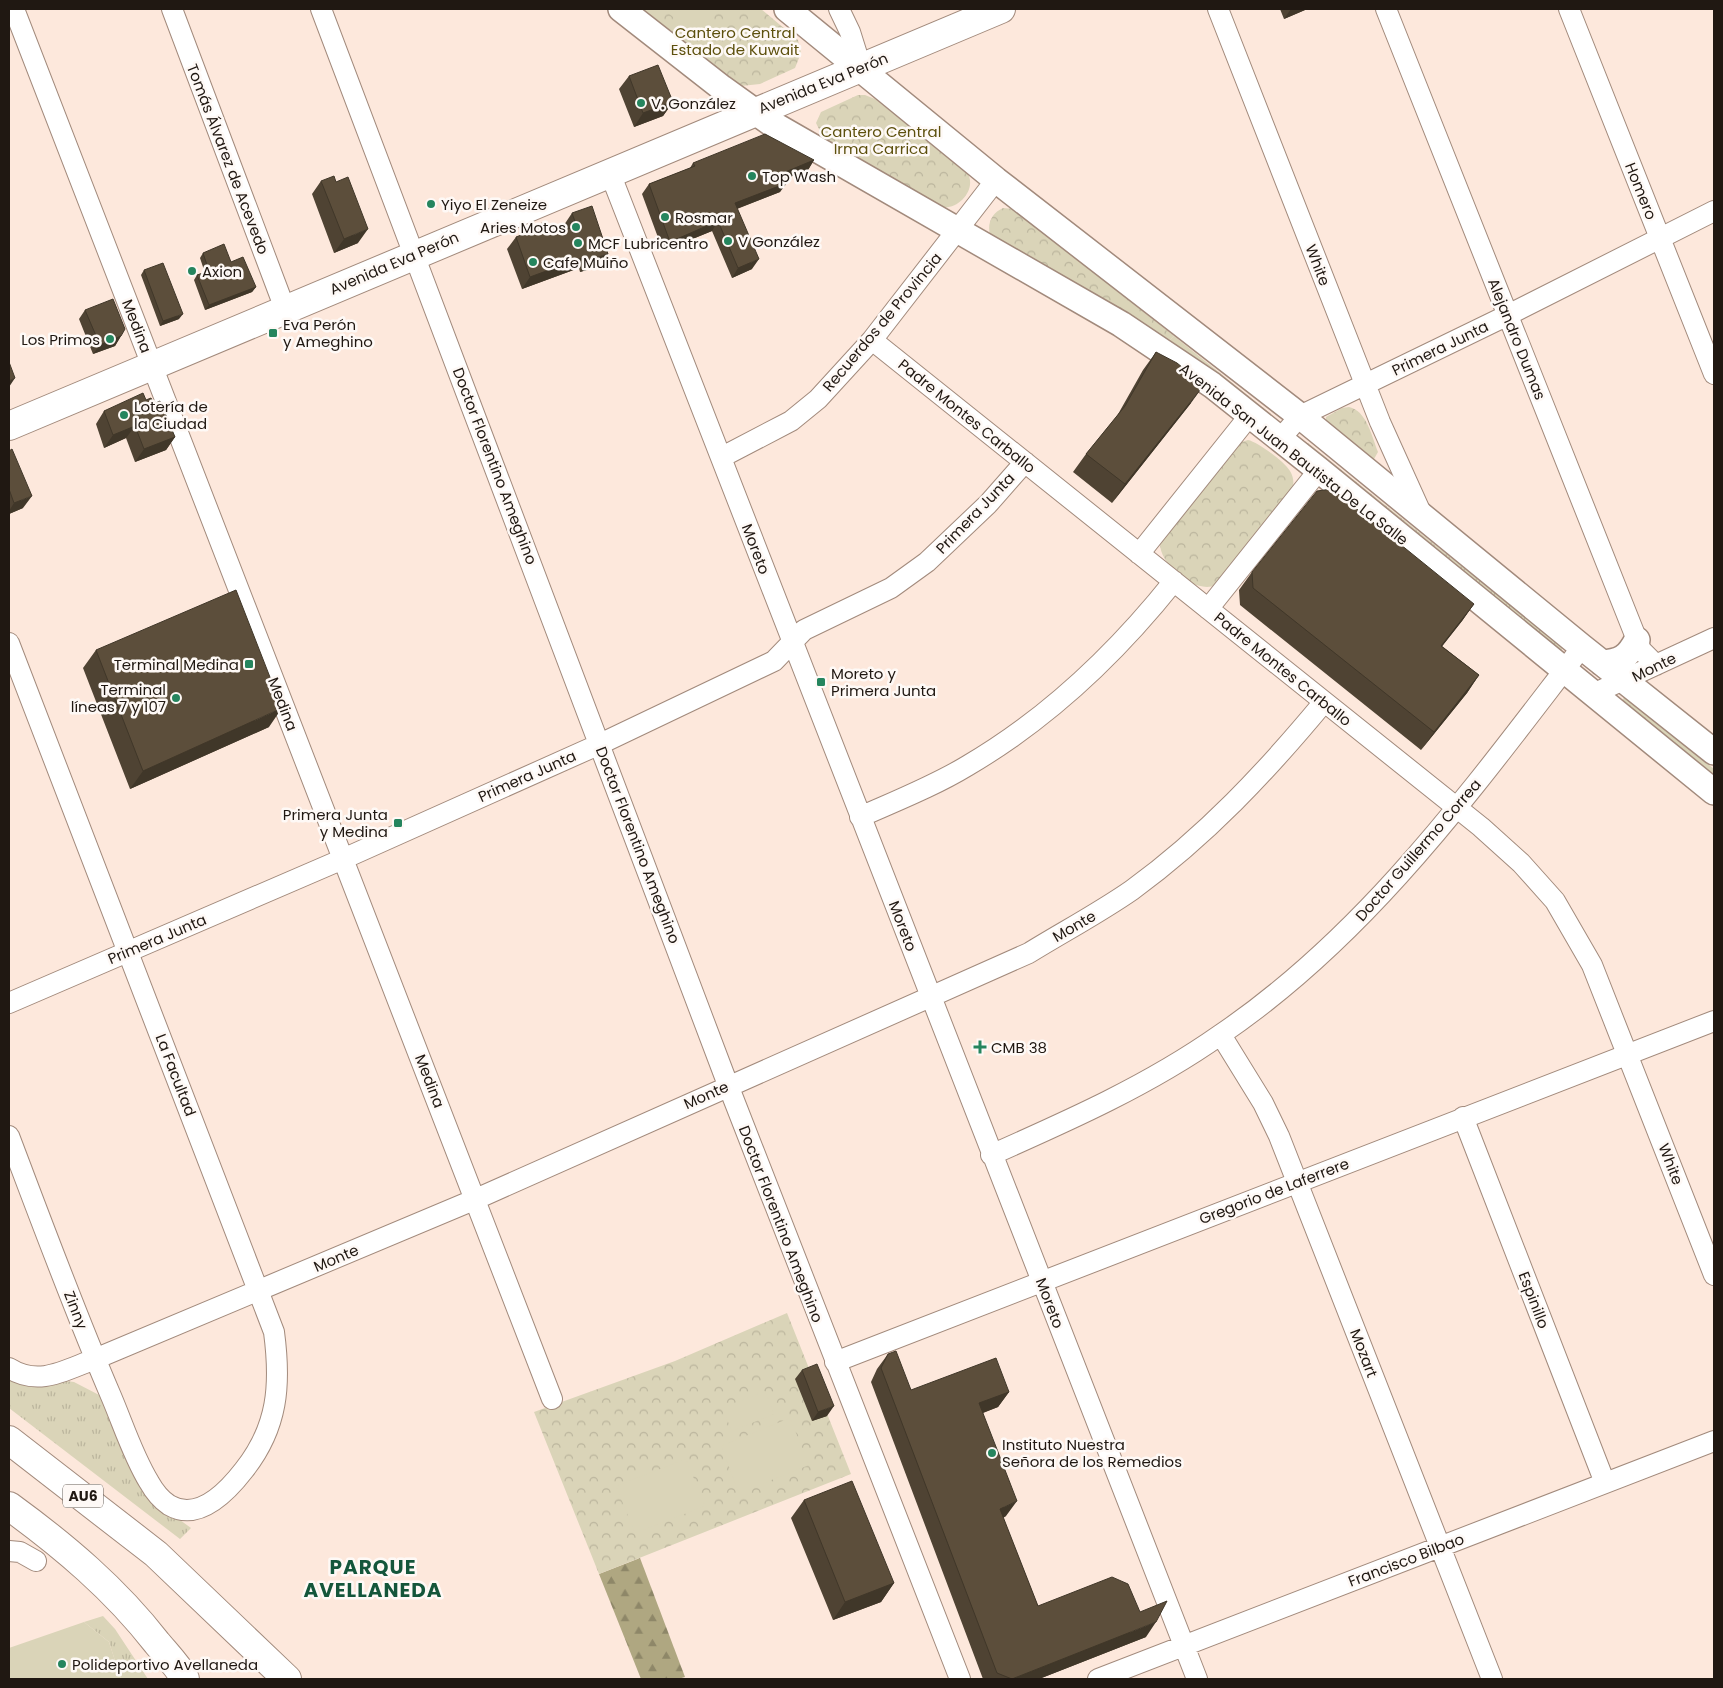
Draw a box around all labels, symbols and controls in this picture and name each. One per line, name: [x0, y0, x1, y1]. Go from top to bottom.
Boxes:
park label: Cantero Central Estado de Kuwait: [671, 22, 799, 60]
street label: Avenida Eva Perón: [755, 47, 891, 119]
street label: Tomás Álvarez de Acevedo: [182, 61, 274, 257]
place label: V. González: [651, 93, 736, 114]
marker: V. González: [635, 97, 647, 109]
park label: Cantero Central Irma Carrica: [821, 121, 941, 159]
street label: Homero: [1620, 159, 1662, 223]
place label: Top Wash: [762, 166, 836, 187]
marker: Top Wash: [746, 170, 758, 182]
place label: Yiyo El Zeneize: [441, 194, 547, 215]
marker: Yiyo El Zeneize: [425, 198, 437, 210]
place label: Rosmar: [675, 207, 733, 228]
marker: Rosmar: [659, 211, 671, 223]
place label: Aries Motos: [480, 217, 566, 238]
marker: Aries Motos: [570, 221, 582, 233]
street label: Avenida Eva Perón: [326, 226, 462, 300]
place label: V González: [738, 231, 820, 252]
place label: MCF Lubricentro: [588, 233, 708, 254]
marker: V González: [722, 235, 734, 247]
marker: MCF Lubricentro: [572, 237, 584, 249]
street label: White: [1301, 241, 1335, 289]
street label: Recuerdos de Provincia: [818, 248, 946, 396]
place label: Cafe Muiño: [543, 252, 628, 273]
marker: Cafe Muiño: [527, 256, 539, 268]
place label: Axion: [202, 261, 242, 282]
marker: Axion: [186, 265, 198, 277]
street label: Alejandro Dumas: [1483, 275, 1551, 403]
street label: Medina: [117, 296, 157, 356]
place label: Eva Perón y Ameghino: [283, 314, 373, 352]
street label: Primera Junta: [1388, 316, 1492, 380]
marker: Eva Perón y Ameghino: [267, 327, 279, 339]
place label: Los Primos: [21, 329, 100, 350]
marker: Los Primos: [104, 333, 116, 345]
street label: Padre Montes Carballo: [894, 354, 1040, 478]
street label: Avenida San Juan Bautista De La Salle: [1175, 358, 1413, 550]
street label: Doctor Florentino Ameghino: [448, 365, 542, 567]
place label: Lotería de la Ciudad: [134, 396, 208, 434]
marker: Lotería de la Ciudad: [118, 409, 130, 421]
street label: Primera Junta: [931, 468, 1019, 558]
street label: Moreto: [737, 521, 775, 577]
street label: Padre Montes Carballo: [1210, 607, 1356, 731]
street label: Monte: [1628, 647, 1680, 687]
place label: Terminal Medina: [114, 654, 239, 675]
marker: Terminal Medina: [243, 658, 255, 670]
place label: Moreto y Primera Junta: [831, 663, 936, 701]
street label: Medina: [263, 674, 303, 734]
marker: Moreto y Primera Junta: [815, 676, 827, 688]
place label: Terminal líneas 7 y 107: [71, 679, 166, 717]
marker: Terminal líneas 7 y 107: [170, 692, 182, 704]
street label: Doctor Florentino Ameghino: [591, 744, 685, 946]
street label: Primera Junta: [475, 745, 579, 807]
street label: Doctor Guillermo Correa: [1350, 774, 1486, 926]
place label: Primera Junta y Medina: [283, 804, 388, 842]
marker: Primera Junta y Medina: [392, 817, 404, 829]
street label: Moreto: [884, 898, 922, 954]
street label: Monte: [1048, 905, 1100, 947]
street label: Primera Junta: [104, 909, 210, 969]
street label: La Facultad: [151, 1031, 201, 1119]
place label: CMB 38: [991, 1037, 1047, 1058]
marker: CMB 38: [973, 1040, 987, 1054]
street label: Medina: [410, 1051, 450, 1111]
street label: Monte: [680, 1076, 732, 1114]
street label: Doctor Florentino Ameghino: [734, 1123, 828, 1325]
street label: White: [1654, 1140, 1688, 1188]
street label: Gregorio de Laferrere: [1196, 1153, 1352, 1229]
street label: Monte: [310, 1239, 362, 1277]
street label: Espinillo: [1514, 1268, 1554, 1332]
street label: Moreto: [1031, 1275, 1069, 1331]
street label: Zinny: [59, 1288, 93, 1333]
street label: Mozart: [1345, 1326, 1383, 1380]
place label: Instituto Nuestra Señora de los Remedios: [1002, 1434, 1182, 1472]
marker: Instituto Nuestra Señora de los Remedios: [986, 1447, 998, 1459]
road number: AU6: [63, 1484, 103, 1508]
street label: Francisco Bilbao: [1345, 1528, 1467, 1592]
district label: PARQUE AVELLANEDA: [303, 1553, 443, 1604]
place label: Polideportivo Avellaneda: [72, 1654, 258, 1675]
marker: Polideportivo Avellaneda: [56, 1658, 68, 1670]

